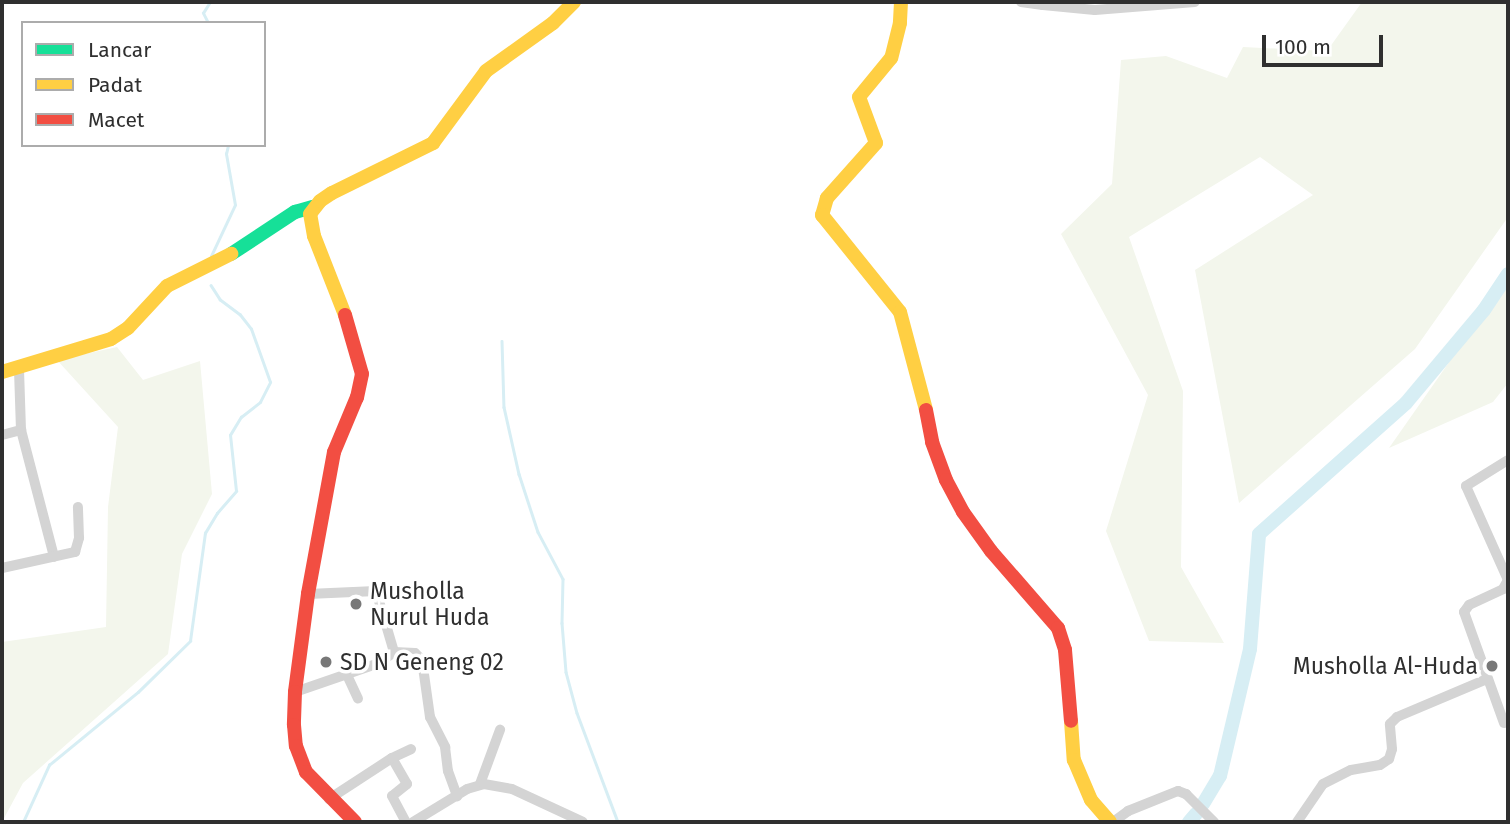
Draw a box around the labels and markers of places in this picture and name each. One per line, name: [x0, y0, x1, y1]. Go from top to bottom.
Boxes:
place label: Musholla Nurul Huda: [370, 577, 489, 631]
marker: Musholla Nurul Huda: [348, 596, 364, 612]
place label: SD N Geneng 02: [340, 648, 504, 676]
place label: Musholla Al-Huda: [1293, 652, 1478, 680]
marker: SD N Geneng 02: [318, 654, 334, 670]
marker: Musholla Al-Huda: [1484, 658, 1500, 674]

